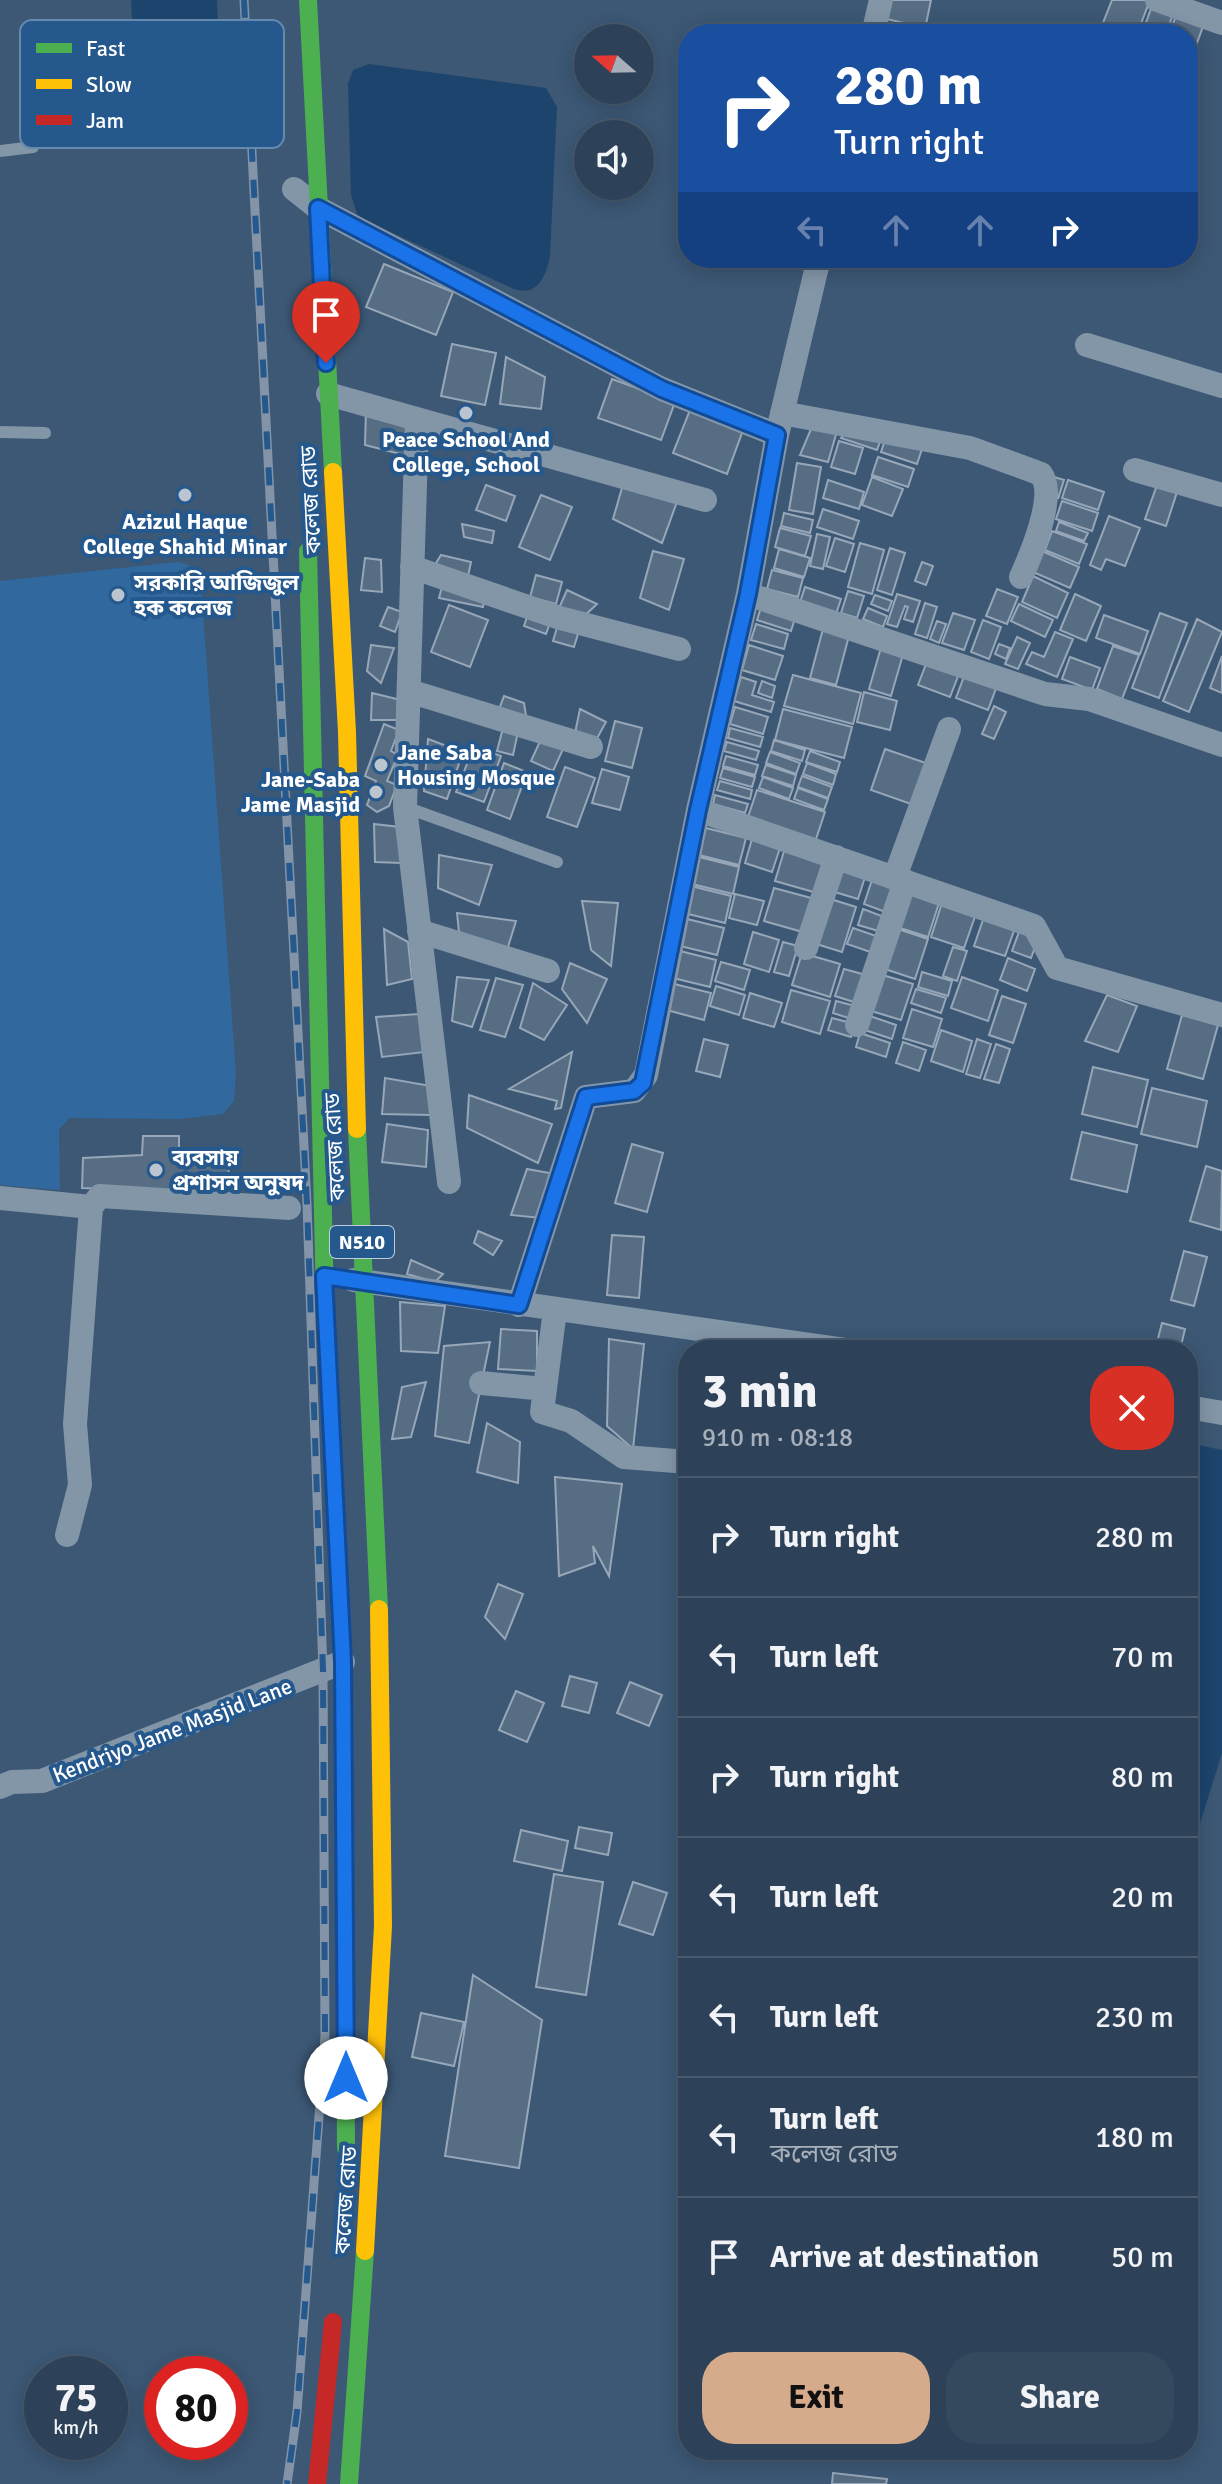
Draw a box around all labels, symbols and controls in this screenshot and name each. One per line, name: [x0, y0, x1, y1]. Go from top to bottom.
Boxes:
legend: [20, 20, 284, 148]
north arrow: [574, 24, 654, 104]
map controls: [574, 24, 654, 200]
text: Fast: [86, 35, 126, 62]
text: 280 m: [834, 51, 982, 120]
icon: right: [702, 56, 806, 160]
text: Slow: [86, 71, 132, 98]
text: Jam: [86, 107, 124, 134]
button: sound: [574, 120, 654, 200]
text: Turn right: [834, 120, 984, 165]
icon: left: [790, 208, 834, 252]
icon: ahead: [874, 208, 918, 252]
icon: ahead: [958, 208, 1002, 252]
icon: right: [1042, 208, 1086, 252]
pin: [292, 281, 360, 363]
icon: arrive: [304, 293, 348, 337]
marker: Peace School And College, School: [457, 404, 475, 422]
place label: Peace School And College, School: [382, 426, 550, 478]
street label: কলেজ রোড: [294, 445, 327, 556]
marker: Azizul Haque College Shahid Minar: [176, 486, 194, 504]
place label: Azizul Haque College Shahid Minar: [83, 508, 287, 560]
place label: সরকারি আজিজুল হক কলেজ: [133, 569, 299, 621]
marker: সরকারি আজিজুল হক কলেজ: [109, 586, 127, 604]
place label: Jane Saba Housing Mosque: [397, 739, 555, 791]
marker: Jane Saba Housing Mosque: [372, 756, 390, 774]
place label: Jane-Saba Jame Masjid: [241, 766, 360, 818]
marker: Jane-Saba Jame Masjid: [367, 783, 385, 801]
street label: কলেজ রোড: [318, 1092, 351, 1203]
place label: ব্যবসায় প্রশাসন অনুষদ: [171, 1144, 304, 1196]
marker: ব্যবসায় প্রশাসন অনুষদ: [147, 1161, 165, 1179]
road number: N510: [330, 1226, 394, 1258]
text: 3 min: [702, 1362, 818, 1421]
button: close: [1090, 1366, 1174, 1450]
text: 910 m · 08:18: [702, 1422, 853, 1454]
icon: right: [702, 1515, 746, 1559]
text: Turn right: [770, 1519, 899, 1556]
text: 280 m: [1095, 1519, 1174, 1556]
icon: left: [702, 1635, 746, 1679]
text: Turn left: [770, 1639, 879, 1676]
text: 70 m: [1111, 1639, 1174, 1676]
street label: Kendriyo Jame Masjid Lane: [49, 1672, 296, 1789]
icon: right: [702, 1755, 746, 1799]
text: Turn right: [770, 1759, 899, 1796]
text: 80 m: [1111, 1759, 1174, 1796]
icon: left: [702, 1875, 746, 1919]
text: Turn left: [770, 1879, 879, 1916]
text: 20 m: [1111, 1879, 1174, 1916]
icon: left: [702, 1995, 746, 2039]
text: Turn left: [770, 1999, 879, 2036]
text: 230 m: [1095, 1999, 1174, 2036]
position arrow: [304, 2036, 388, 2120]
text: Turn left: [770, 2101, 879, 2138]
icon: left: [702, 2115, 746, 2159]
text: 180 m: [1095, 2119, 1174, 2156]
text: কলেজ রোড: [770, 2138, 898, 2170]
street label: কলেজ রোড: [328, 2145, 363, 2256]
icon: arrive: [702, 2235, 746, 2279]
text: Arrive at destination: [770, 2239, 1039, 2276]
text: 50 m: [1111, 2239, 1174, 2276]
button: Exit: [702, 2352, 930, 2444]
button: Share: [946, 2352, 1174, 2444]
speed limit sign: 80: [144, 2356, 248, 2460]
text: 75: [54, 2373, 98, 2423]
text: km/h: [53, 2415, 99, 2440]

